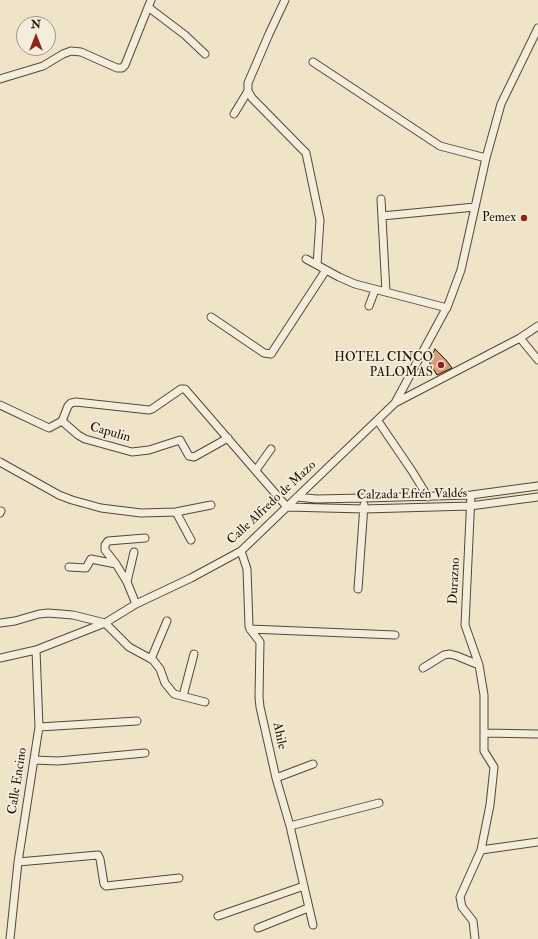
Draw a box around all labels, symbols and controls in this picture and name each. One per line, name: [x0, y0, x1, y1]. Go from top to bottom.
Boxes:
north arrow: [16, 16, 56, 56]
text: N: [31, 18, 41, 31]
place label: Pemex: [482, 210, 516, 226]
marker: Pemex: [519, 213, 529, 223]
place label: HOTEL CINCO PALOMAS: [334, 350, 433, 381]
marker: HOTEL CINCO PALOMAS: [436, 360, 446, 370]
street label: Capulin: [88, 420, 132, 446]
street label: Calle Alfredo de Mazo: [224, 458, 320, 548]
street label: Calzada Efrén Valdés: [357, 486, 467, 504]
street label: Durazno: [446, 557, 464, 605]
street label: Ahile: [269, 721, 289, 751]
street label: Calle Encino: [5, 747, 31, 815]

